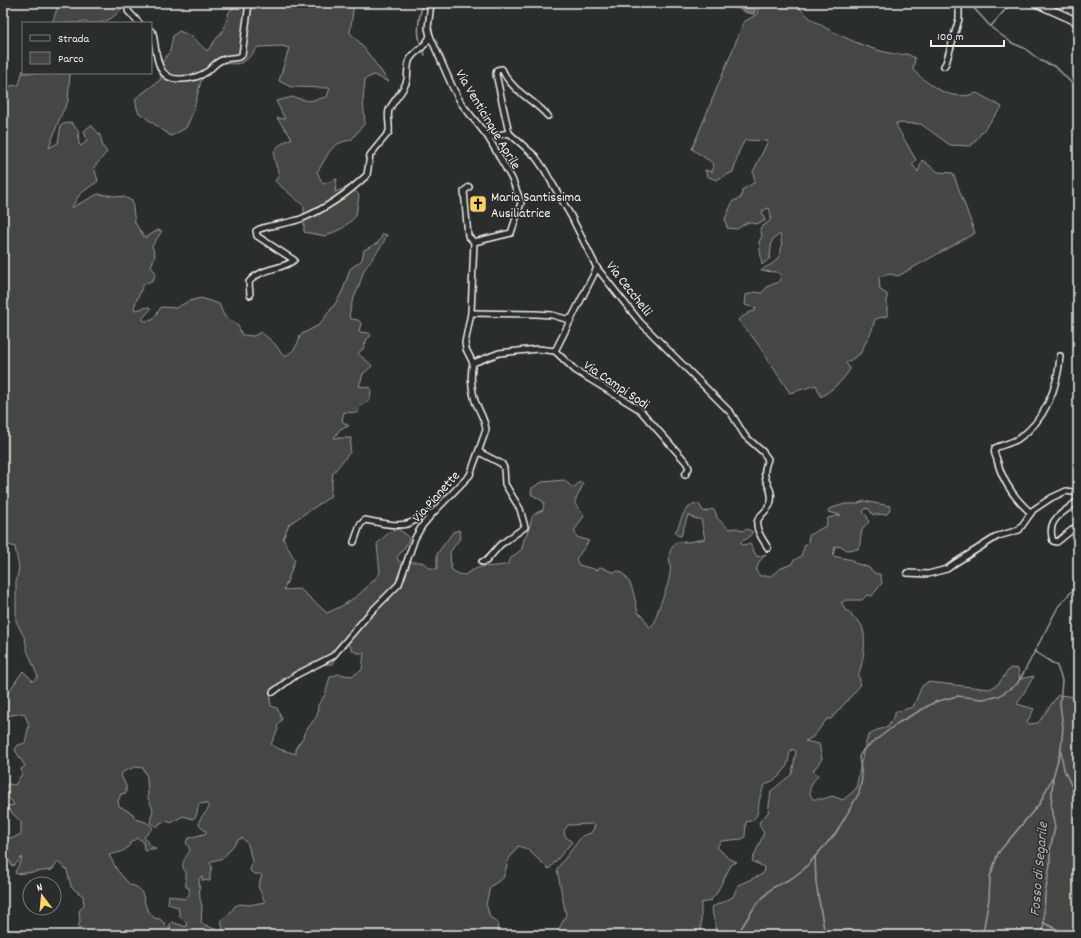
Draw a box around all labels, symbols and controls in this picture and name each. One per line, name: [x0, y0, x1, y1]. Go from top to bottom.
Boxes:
legend: [22, 22, 152, 74]
scale bar: [931, 22, 1004, 48]
text: 100 m: [937, 29, 964, 46]
text: Strada: [58, 31, 89, 48]
text: Parco: [58, 51, 84, 68]
street label: Via Venticinque Aprile: [449, 66, 525, 174]
place label: Maria Santissima Ausiliatrice: [491, 188, 581, 224]
church icon: Maria Santissima Ausiliatrice: [468, 194, 488, 214]
street label: Via Cecchelli: [600, 257, 657, 321]
street label: Via Campi Sodi: [579, 356, 653, 415]
street label: Via Pianette: [408, 467, 465, 528]
water label: Fosso di Segarile: [1025, 820, 1055, 917]
north arrow: [22, 876, 62, 916]
text: N: [35, 880, 45, 897]

